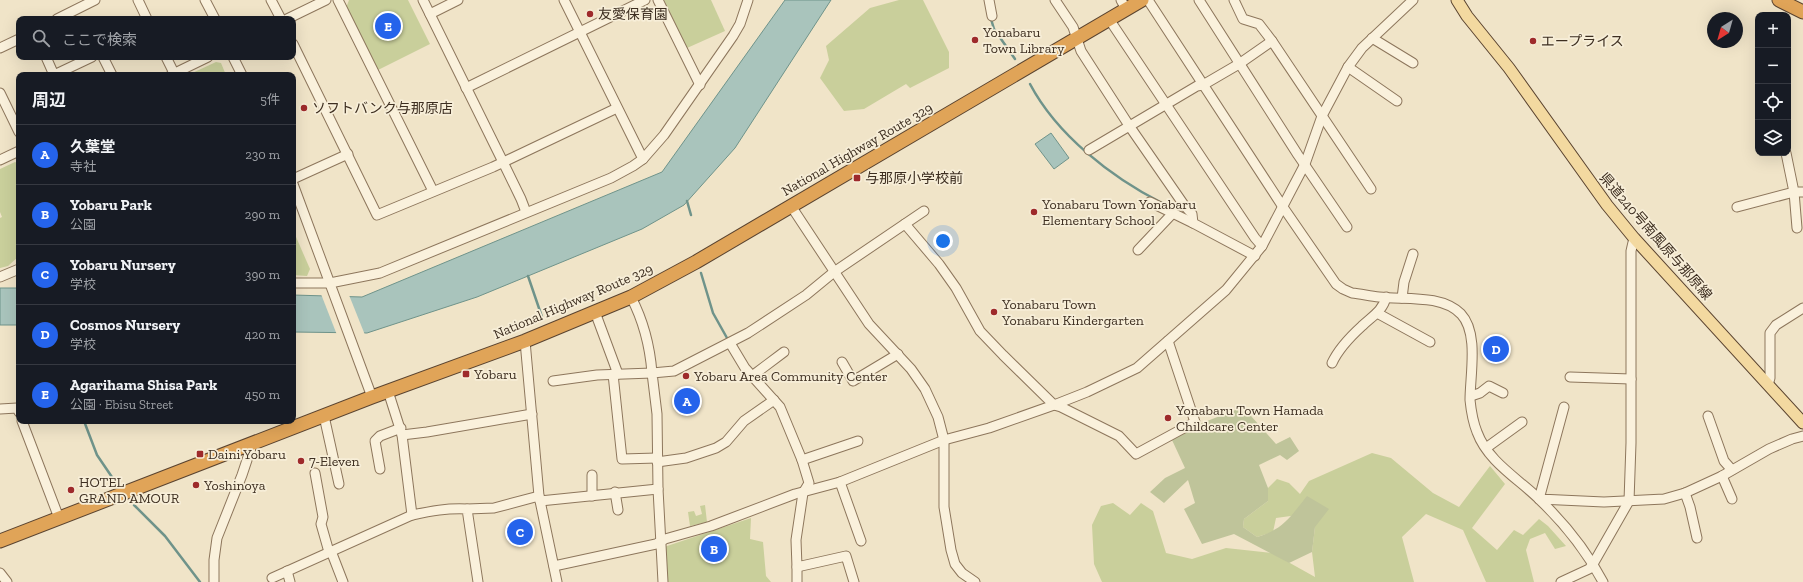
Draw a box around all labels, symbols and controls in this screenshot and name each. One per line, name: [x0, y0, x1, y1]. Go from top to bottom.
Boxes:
place label: 友愛保育園: [598, 6, 668, 23]
marker: 友愛保育園: [585, 9, 595, 19]
pin: E: [375, 11, 401, 41]
north arrow: [1707, 12, 1743, 48]
map controls: [1755, 12, 1791, 156]
button: +: [1755, 12, 1791, 48]
search box: [16, 16, 296, 60]
place label: Yonabaru Town Library: [982, 24, 1065, 57]
icon: search: [30, 27, 52, 49]
text: ここで検索: [62, 31, 137, 49]
place label: エープライス: [1541, 33, 1624, 50]
marker: Yonabaru Town Library: [970, 35, 980, 45]
marker: エープライス: [1528, 36, 1538, 46]
button: −: [1755, 48, 1791, 84]
button: locate: [1755, 84, 1791, 120]
text: 周辺: [32, 90, 66, 110]
text: 5件: [260, 92, 280, 107]
street label: National Highway Route 329: [779, 99, 936, 200]
place label: ソフトバンク与那原店: [312, 100, 453, 117]
marker: ソフトバンク与那原店: [299, 103, 309, 113]
button: layers: [1755, 120, 1791, 156]
text: 久葉堂: [70, 138, 115, 156]
text: A: [41, 147, 49, 162]
text: 230 m: [245, 147, 280, 162]
text: 寺社: [70, 159, 96, 174]
street label: 県道240号南風原与那原線: [1596, 169, 1715, 303]
place label: 与那原小学校前: [865, 170, 963, 187]
marker: 与那原小学校前: [852, 173, 862, 183]
text: Yobaru Park: [70, 196, 152, 214]
place label: Yonabaru Town Yonabaru Elementary School: [1041, 196, 1196, 229]
text: B: [41, 207, 49, 222]
text: 290 m: [245, 207, 280, 222]
marker: Yonabaru Town Yonabaru Elementary School: [1029, 207, 1039, 217]
text: 公園: [70, 217, 96, 232]
your location: [933, 231, 953, 251]
text: Yobaru Nursery: [70, 256, 176, 274]
street label: National Highway Route 329: [491, 260, 656, 343]
text: C: [41, 267, 49, 282]
text: 390 m: [245, 267, 280, 282]
text: 学校: [70, 277, 96, 292]
place label: Yonabaru Town Yonabaru Kindergarten: [1001, 296, 1144, 329]
marker: Yonabaru Town Yonabaru Kindergarten: [989, 307, 999, 317]
text: Cosmos Nursery: [70, 316, 180, 334]
text: D: [40, 327, 50, 342]
text: 420 m: [245, 327, 280, 342]
pin: D: [1483, 334, 1509, 364]
text: 学校: [70, 337, 96, 352]
place label: Yobaru: [473, 366, 517, 383]
place label: Yobaru Area Community Center: [693, 368, 888, 385]
marker: Yobaru: [461, 369, 471, 379]
marker: Yobaru Area Community Center: [681, 371, 691, 381]
text: Agarihama Shisa Park: [70, 376, 217, 394]
pin: A: [674, 386, 700, 416]
text: E: [41, 387, 49, 402]
text: 450 m: [245, 387, 280, 402]
text: 公園 · Ebisu Street: [70, 397, 173, 412]
place label: Yonabaru Town Hamada Childcare Center: [1175, 402, 1324, 435]
marker: Yonabaru Town Hamada Childcare Center: [1163, 413, 1173, 423]
place label: Daini Yobaru: [208, 446, 286, 463]
marker: Daini Yobaru: [195, 449, 205, 459]
place label: 7-Eleven: [309, 453, 360, 470]
marker: 7-Eleven: [296, 456, 306, 466]
place label: HOTEL GRAND AMOUR: [79, 474, 180, 507]
place label: Yoshinoya: [203, 477, 266, 494]
marker: Yoshinoya: [191, 480, 201, 490]
marker: HOTEL GRAND AMOUR: [66, 485, 76, 495]
pin: C: [507, 517, 533, 547]
pin: B: [701, 534, 727, 564]

